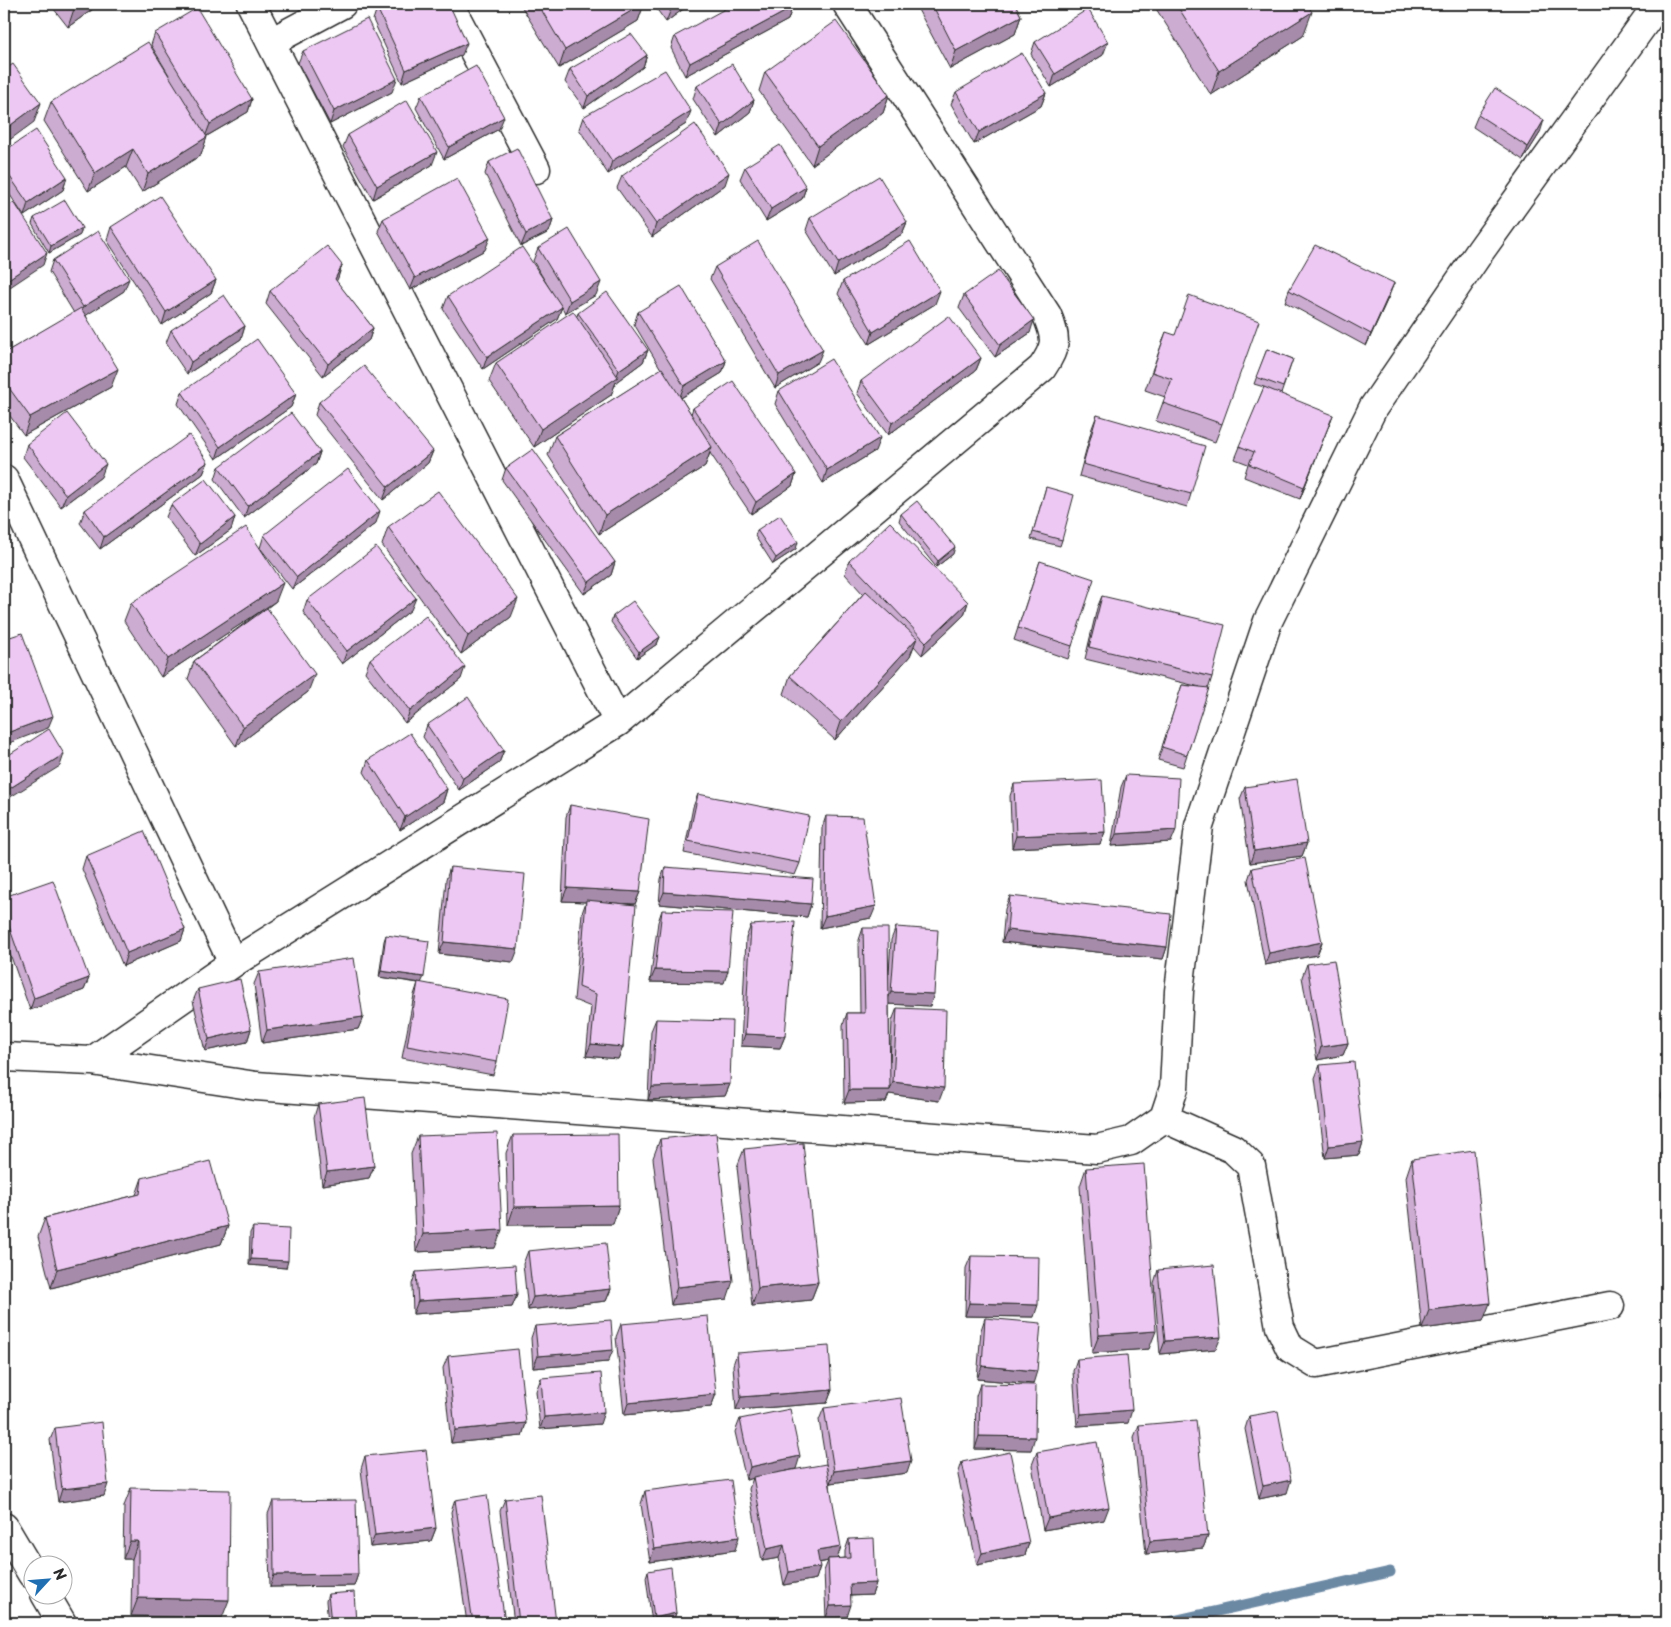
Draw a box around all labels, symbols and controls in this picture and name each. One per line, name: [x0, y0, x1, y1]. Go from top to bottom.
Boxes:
north arrow: [22, 1554, 72, 1604]
text: N: [48, 1564, 72, 1584]

